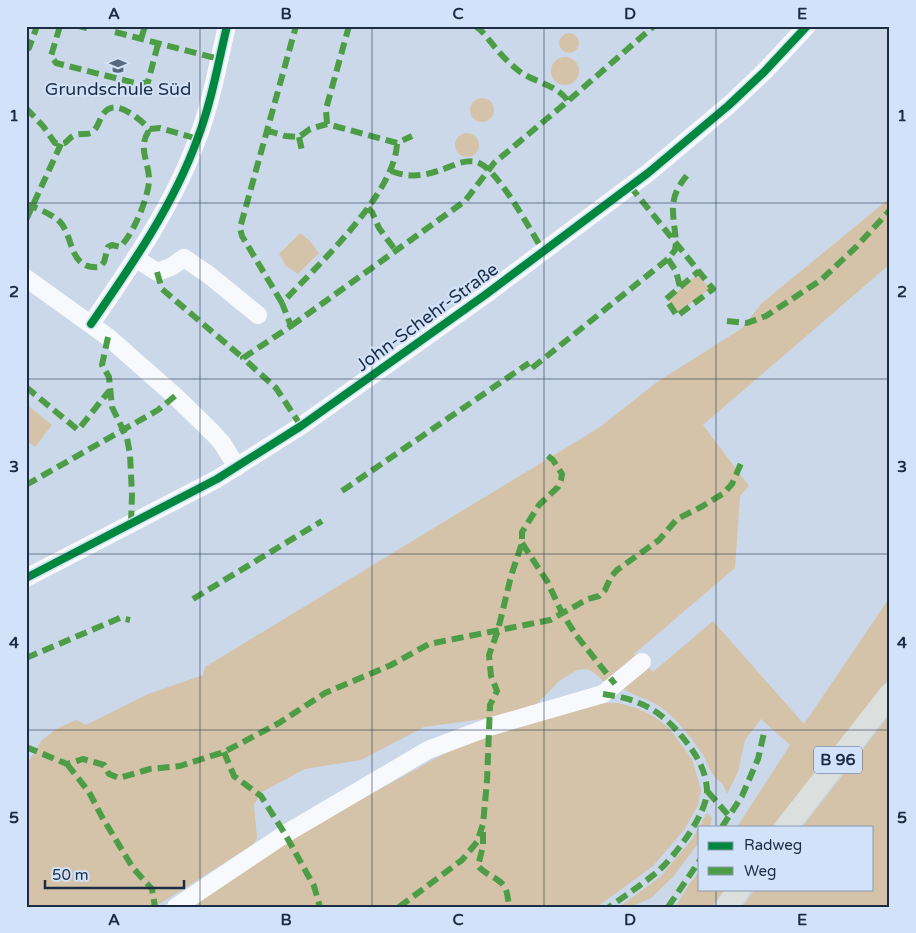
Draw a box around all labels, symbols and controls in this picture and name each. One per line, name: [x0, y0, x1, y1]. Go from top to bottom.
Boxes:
text: A: [108, 4, 120, 24]
text: B: [280, 4, 292, 24]
text: C: [452, 4, 464, 24]
text: D: [624, 4, 636, 24]
text: E: [797, 4, 807, 24]
school or university icon: Grundschule Süd: [108, 56, 128, 76]
place label: Grundschule Süd: [45, 78, 191, 100]
text: 1: [9, 106, 19, 126]
text: 1: [897, 106, 907, 126]
street label: John-Schehr-Straße: [351, 258, 503, 376]
text: 2: [9, 282, 19, 302]
text: 2: [897, 282, 907, 302]
text: 3: [9, 457, 19, 477]
text: 3: [897, 457, 907, 477]
text: 4: [9, 633, 19, 653]
text: 4: [897, 633, 907, 653]
road number: B 96: [814, 746, 862, 774]
text: 5: [9, 808, 19, 828]
text: 5: [897, 808, 907, 828]
legend: [698, 826, 874, 890]
text: Radweg: [744, 836, 802, 854]
scale bar: [45, 858, 184, 890]
text: Weg: [744, 862, 776, 880]
text: 50 m: [52, 866, 89, 884]
text: A: [108, 910, 120, 930]
text: B: [280, 910, 292, 930]
text: C: [452, 910, 464, 930]
text: D: [624, 910, 636, 930]
text: E: [797, 910, 807, 930]

